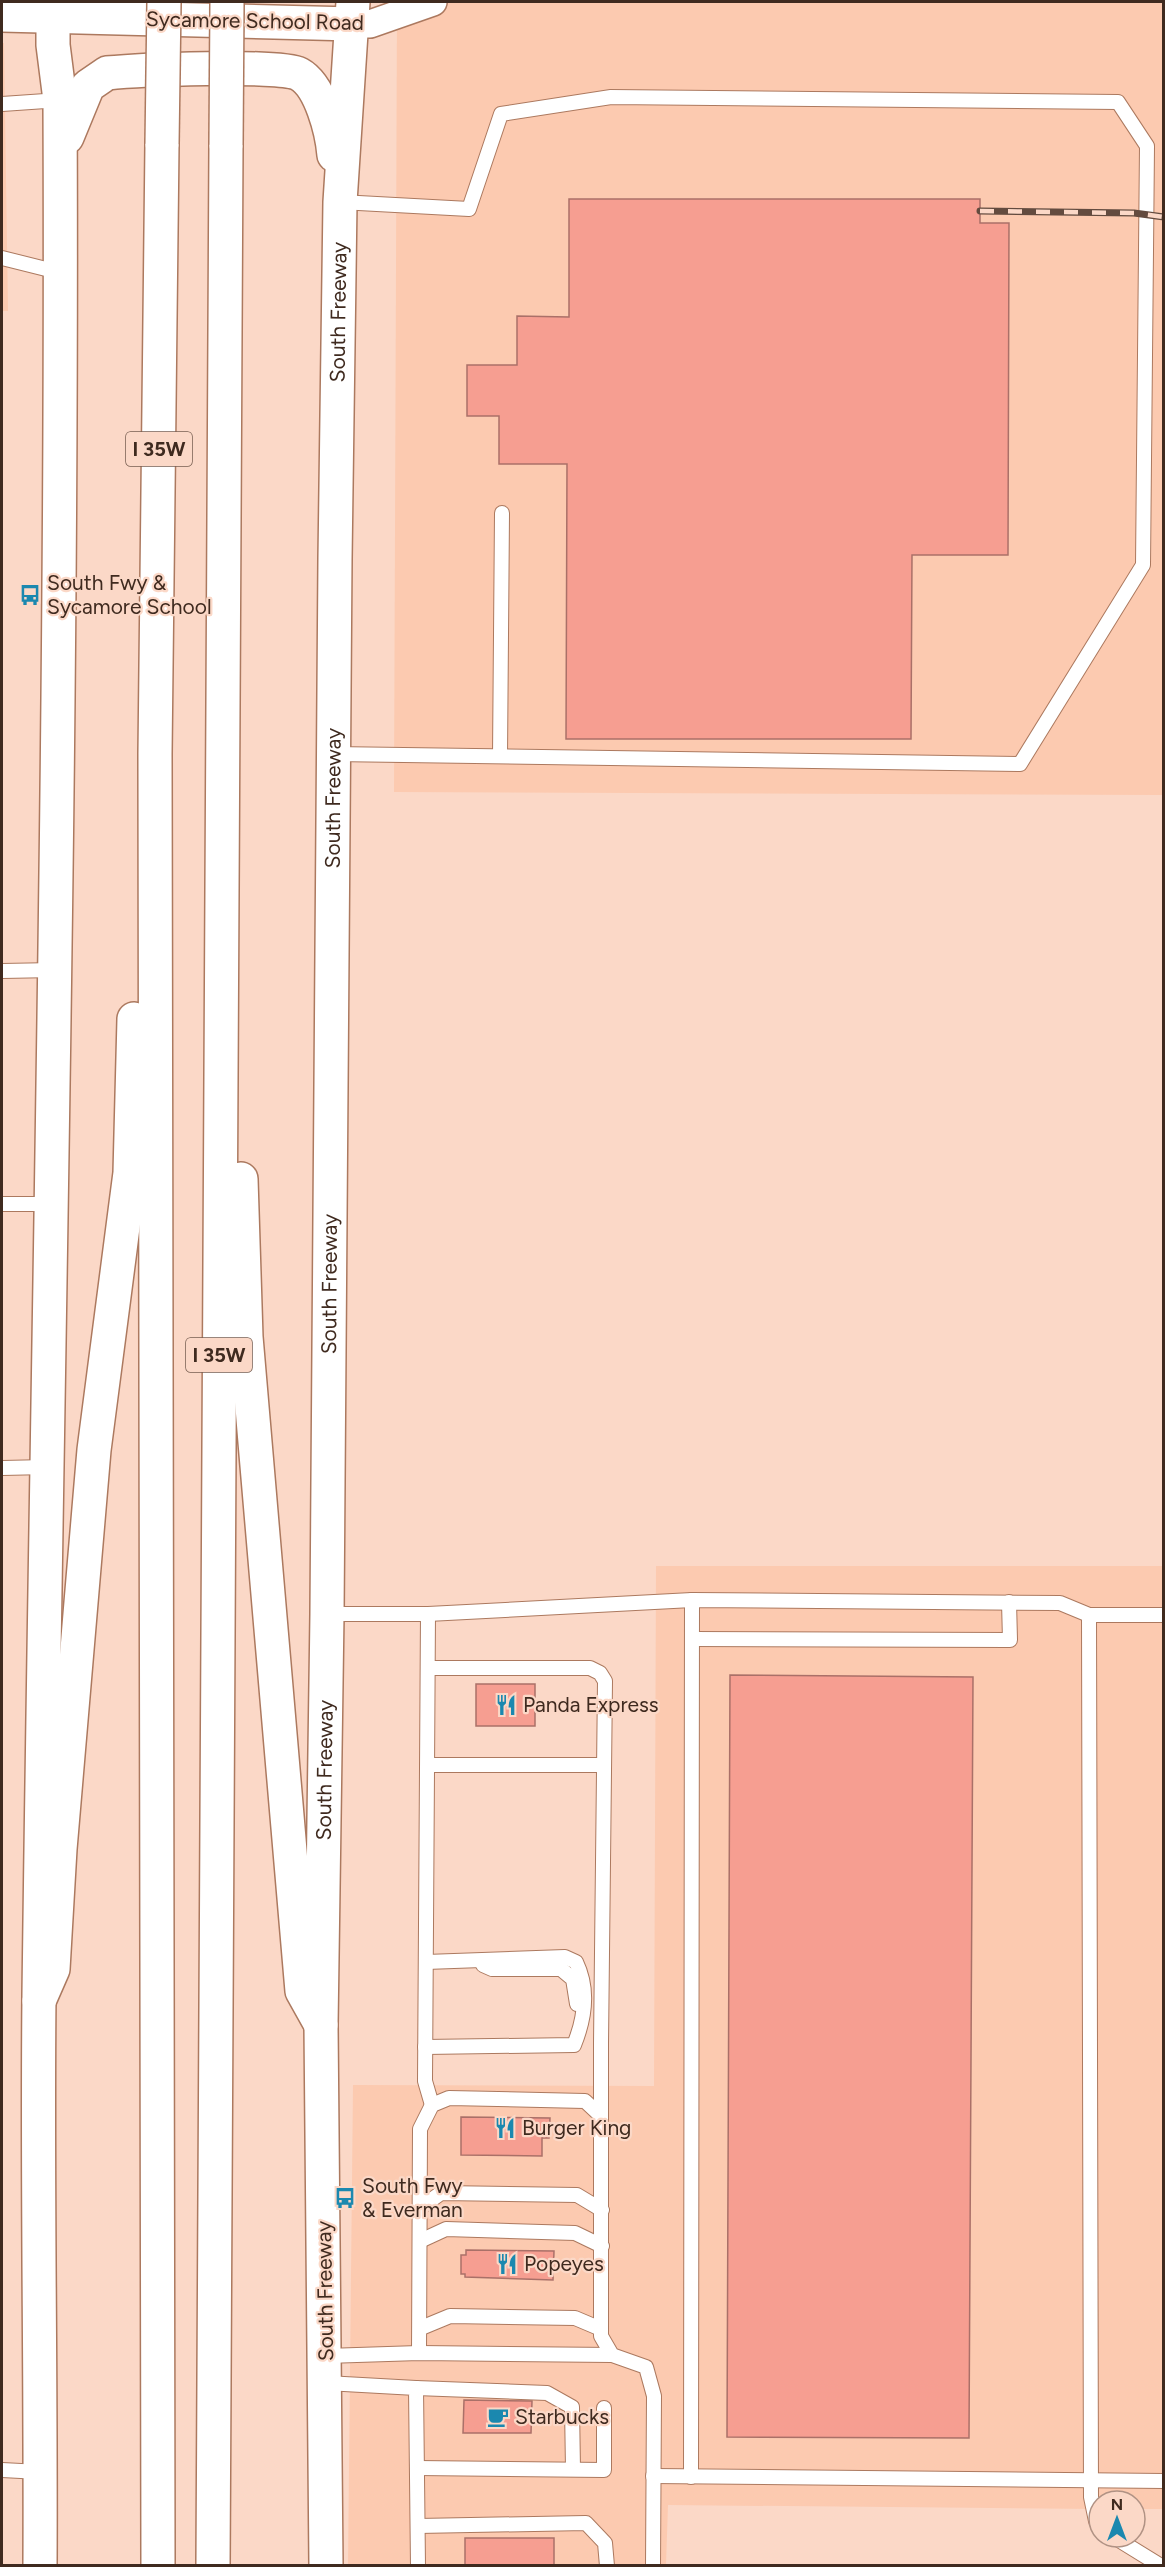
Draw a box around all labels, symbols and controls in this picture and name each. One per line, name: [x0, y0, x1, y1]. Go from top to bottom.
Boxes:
street label: Sycamore School Road: [146, 6, 364, 35]
street label: South Freeway: [324, 242, 351, 383]
road number: I 35W: [126, 432, 192, 466]
place label: South Fwy & Sycamore School: [47, 570, 212, 619]
bus stop icon: South Fwy & Sycamore School: [18, 583, 42, 607]
street label: South Freeway: [320, 728, 346, 868]
street label: South Freeway: [316, 1214, 342, 1354]
road number: I 35W: [186, 1338, 252, 1372]
place label: Panda Express: [523, 1692, 659, 1717]
restaurant icon: Panda Express: [494, 1693, 518, 1717]
street label: South Freeway: [311, 1700, 338, 1840]
place label: Burger King: [522, 2115, 631, 2140]
restaurant icon: Burger King: [493, 2116, 517, 2140]
place label: South Fwy & Everman: [362, 2173, 463, 2222]
bus stop icon: South Fwy & Everman: [333, 2186, 357, 2210]
street label: South Freeway: [311, 2221, 338, 2361]
place label: Popeyes: [524, 2251, 604, 2276]
restaurant icon: Popeyes: [495, 2252, 519, 2276]
place label: Starbucks: [515, 2404, 609, 2429]
cafe icon: Starbucks: [486, 2405, 510, 2429]
north arrow: [1087, 2489, 1147, 2549]
text: N: [1111, 2495, 1123, 2514]

